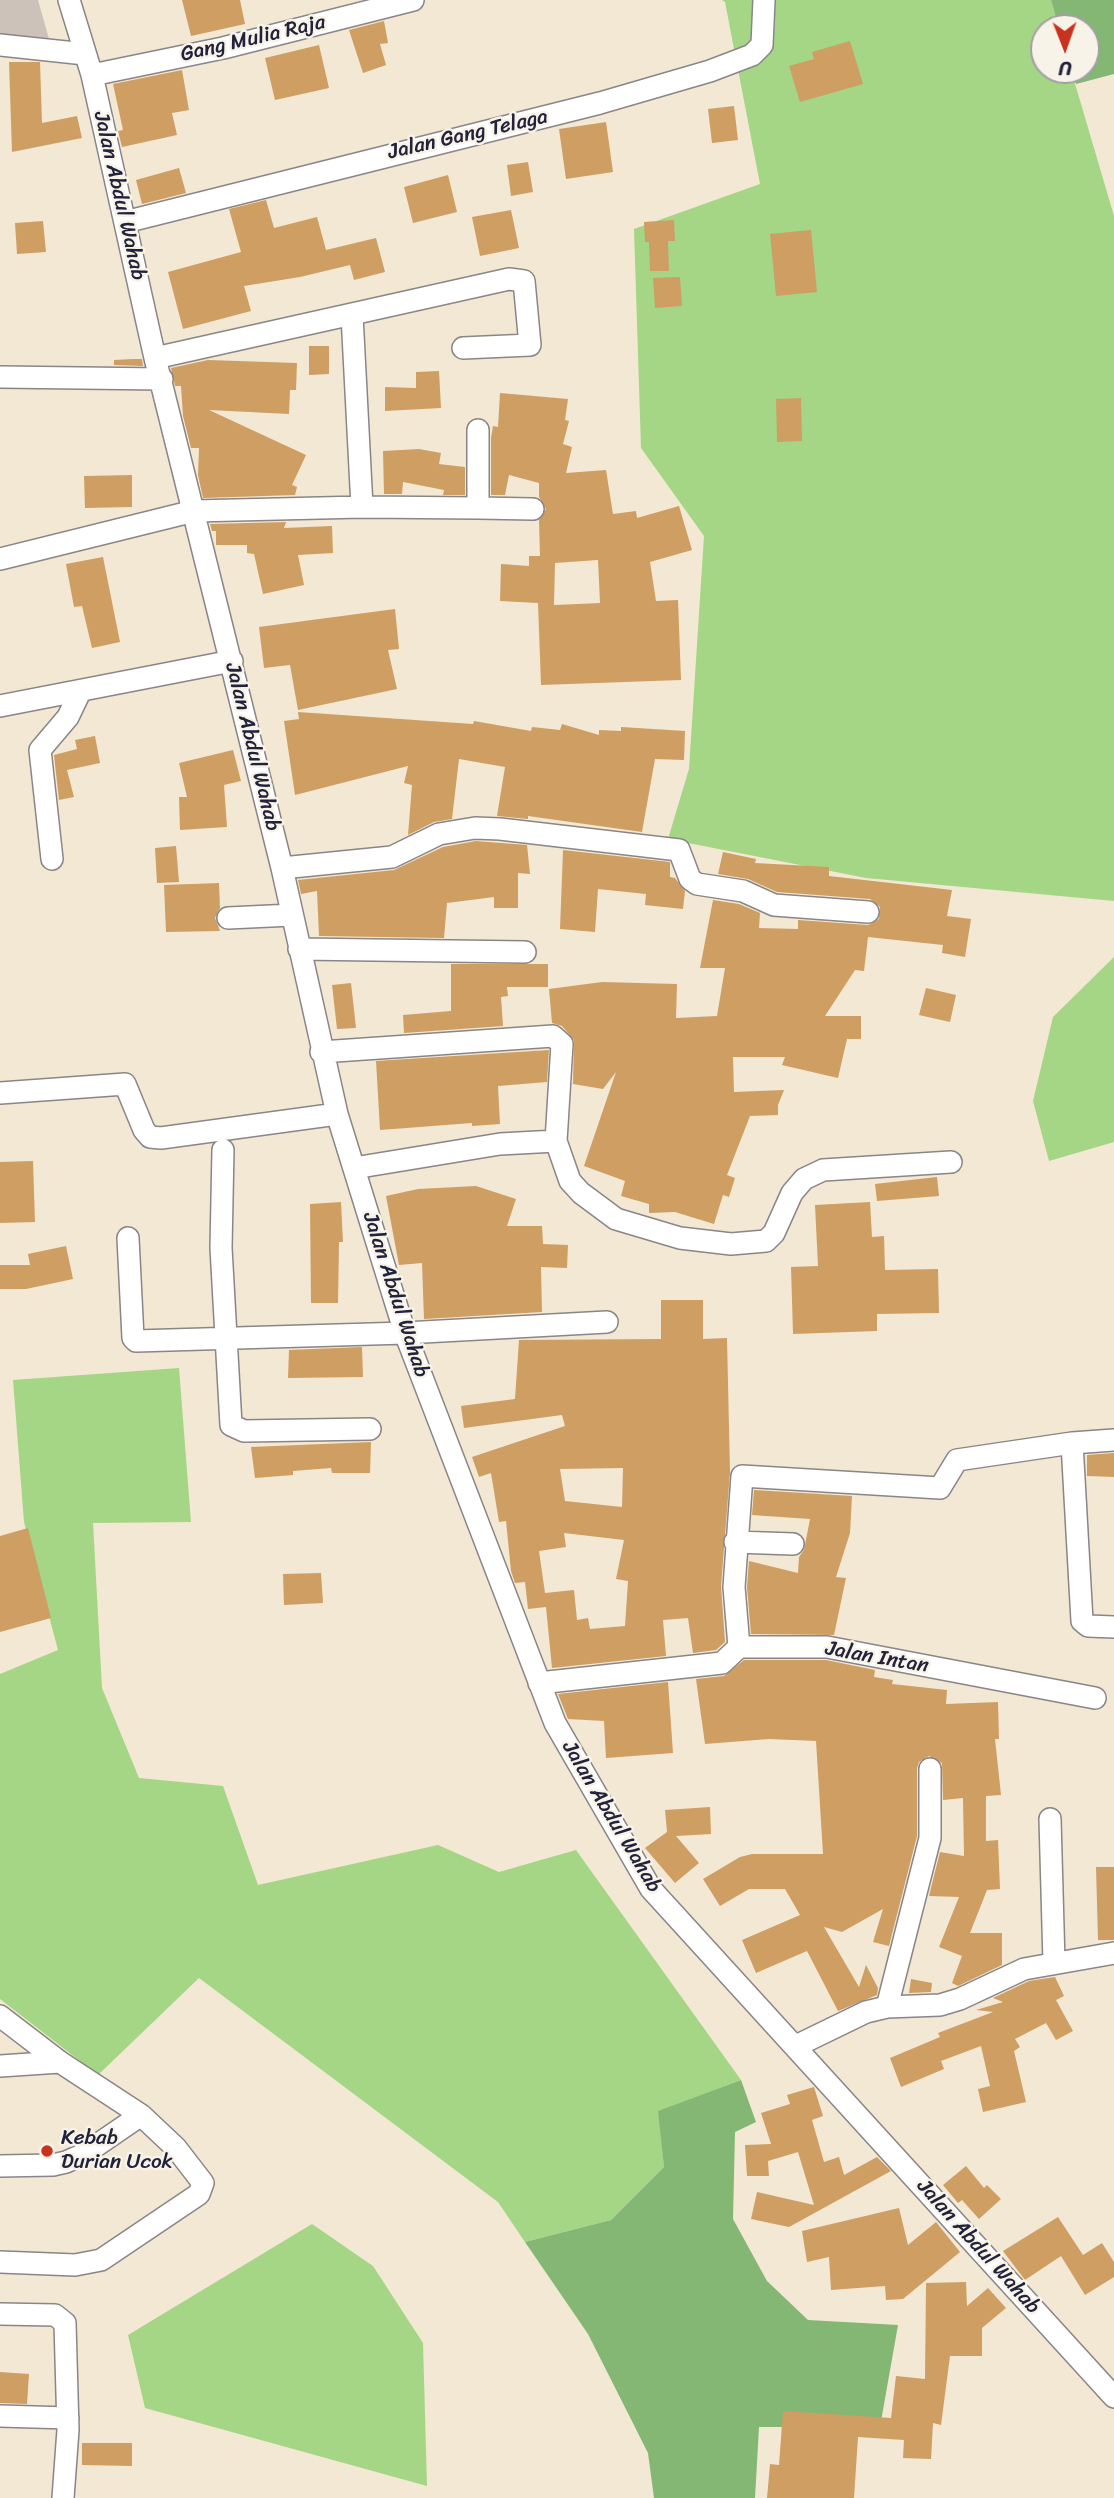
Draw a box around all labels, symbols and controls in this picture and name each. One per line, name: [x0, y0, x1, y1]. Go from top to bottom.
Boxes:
street label: Gang Mulia Raja: [178, 10, 328, 68]
north arrow: [1030, 14, 1100, 84]
text: U: [1059, 52, 1072, 85]
street label: Jalan Gang Telaga: [386, 104, 550, 166]
street label: Jalan Abdul Wahab: [87, 109, 151, 283]
street label: Jalan Abdul Wahab: [219, 660, 285, 834]
street label: Jalan Abdul Wahab: [356, 1209, 434, 1381]
street label: Jalan Intan: [823, 1637, 931, 1679]
street label: Jalan Abdul Wahab: [556, 1737, 666, 1897]
place label: Kebab Durian Ucok: [61, 2126, 173, 2176]
marker: Kebab Durian Ucok: [39, 2143, 55, 2159]
street label: Jalan Abdul Wahab: [911, 2175, 1045, 2319]

